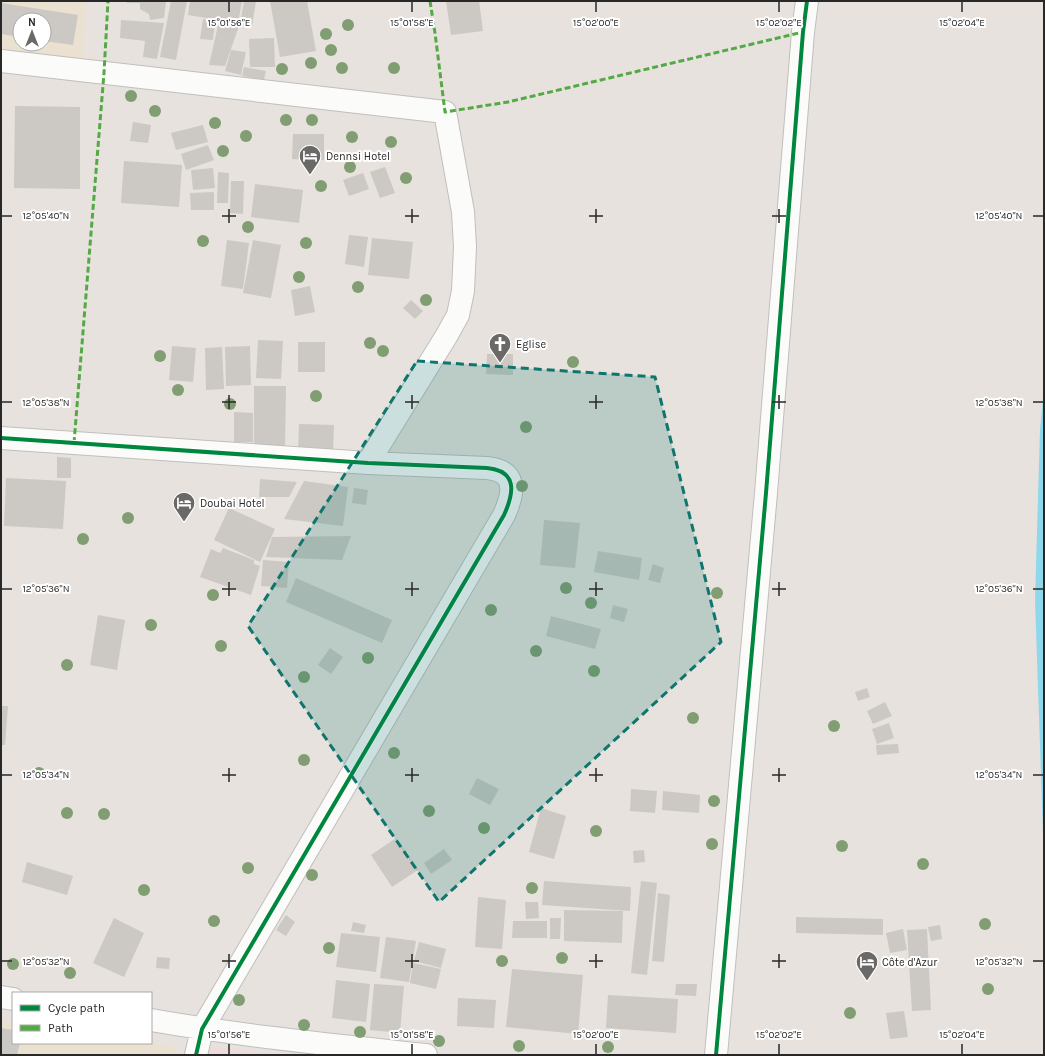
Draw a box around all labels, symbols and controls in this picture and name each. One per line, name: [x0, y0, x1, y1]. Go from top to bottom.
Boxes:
north arrow: [12, 12, 52, 52]
text: N: [28, 16, 36, 29]
text: 15°01'56"E: [208, 17, 251, 29]
text: 15°01'58"E: [390, 17, 434, 29]
text: 15°02'00"E: [573, 17, 619, 29]
text: 15°02'02"E: [756, 17, 802, 29]
text: 15°02'04"E: [939, 17, 985, 29]
hotel icon: Dennsi Hotel: [297, 143, 323, 176]
place label: Dennsi Hotel: [326, 150, 390, 163]
text: 12°05'40"N: [23, 210, 69, 222]
text: 12°05'40"N: [976, 210, 1022, 222]
church icon: Eglise: [487, 331, 513, 364]
place label: Eglise: [516, 338, 547, 351]
text: 12°05'38"N: [22, 397, 70, 409]
text: 12°05'38"N: [975, 397, 1023, 409]
hotel icon: Doubai Hotel: [171, 490, 197, 523]
place label: Doubai Hotel: [200, 497, 265, 510]
text: 12°05'36"N: [23, 583, 69, 595]
text: 12°05'36"N: [976, 583, 1022, 595]
text: 12°05'34"N: [23, 769, 69, 781]
text: 12°05'34"N: [976, 769, 1022, 781]
hotel icon: Côte d'Azur: [854, 949, 880, 982]
text: 12°05'32"N: [22, 956, 70, 968]
place label: Côte d'Azur: [882, 956, 937, 969]
text: 12°05'32"N: [975, 956, 1023, 968]
legend: [12, 992, 152, 1044]
text: Cycle path: [48, 1001, 105, 1015]
text: Path: [48, 1021, 73, 1035]
text: 15°01'56"E: [208, 1029, 251, 1041]
text: 15°01'58"E: [390, 1029, 434, 1041]
text: 15°02'00"E: [573, 1029, 619, 1041]
text: 15°02'02"E: [756, 1029, 802, 1041]
text: 15°02'04"E: [939, 1029, 985, 1041]

